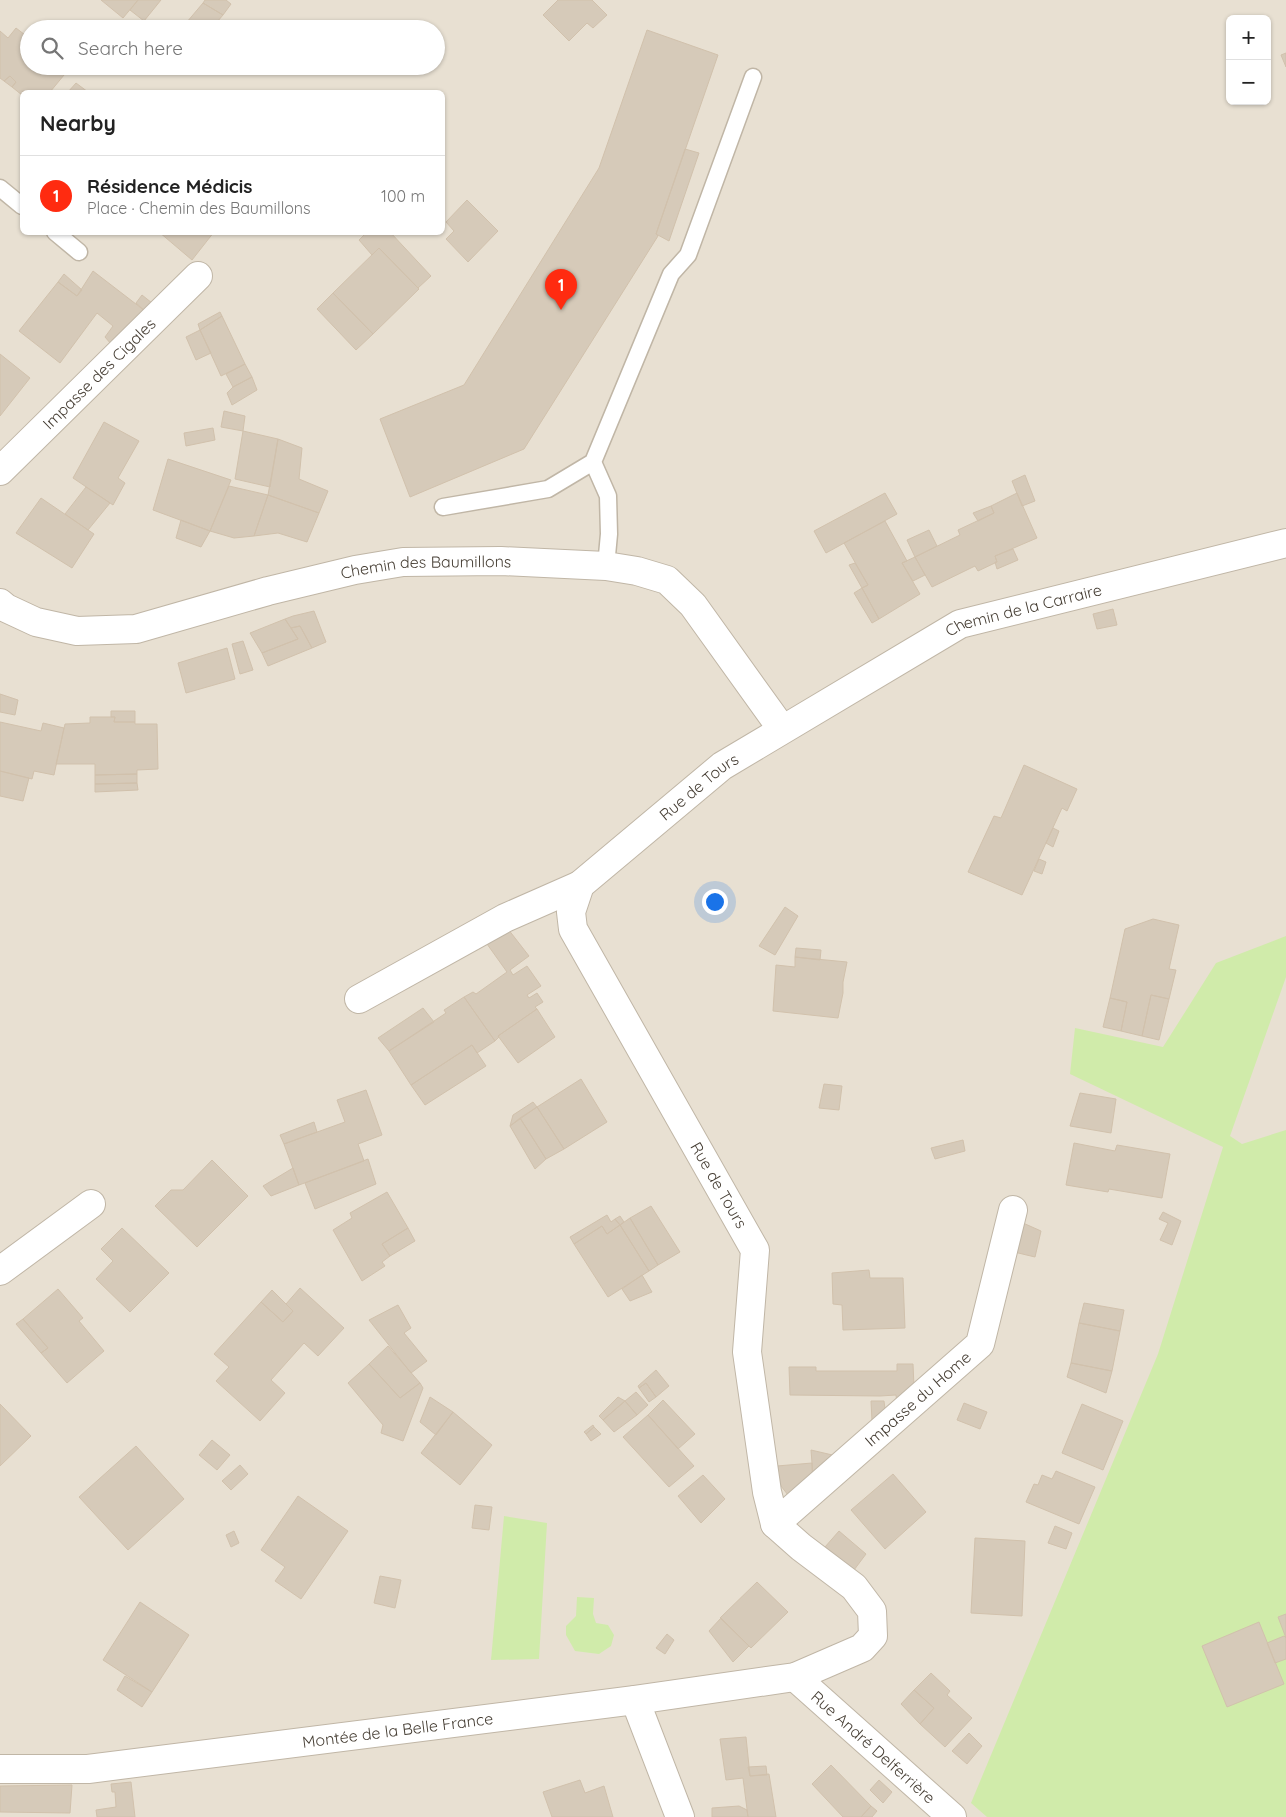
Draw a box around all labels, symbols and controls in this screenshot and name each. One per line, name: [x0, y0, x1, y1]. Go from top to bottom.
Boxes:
map controls: [1226, 15, 1271, 105]
button: +: [1226, 15, 1271, 60]
search box: [20, 20, 445, 75]
icon: search: [38, 34, 66, 62]
text: Search here: [78, 36, 183, 60]
button: −: [1226, 60, 1271, 105]
text: Nearby: [40, 110, 116, 136]
text: Résidence Médicis: [87, 174, 252, 198]
text: 1: [53, 186, 59, 206]
text: 100 m: [381, 186, 425, 206]
text: Place · Chemin des Baumillons: [87, 198, 311, 218]
pin: 1: [545, 269, 577, 310]
street label: Impasse des Cigales: [38, 313, 160, 433]
street label: Chemin des Baumillons: [338, 551, 512, 583]
street label: Chemin de la Carraire: [941, 579, 1104, 641]
street label: Rue de Tours: [655, 749, 742, 825]
your location: [702, 889, 728, 915]
street label: Rue de Tours: [686, 1138, 752, 1232]
street label: Impasse du Home: [861, 1347, 975, 1451]
street label: Rue André Delferrière: [807, 1686, 940, 1808]
street label: Montée de la Belle France: [301, 1708, 494, 1752]

